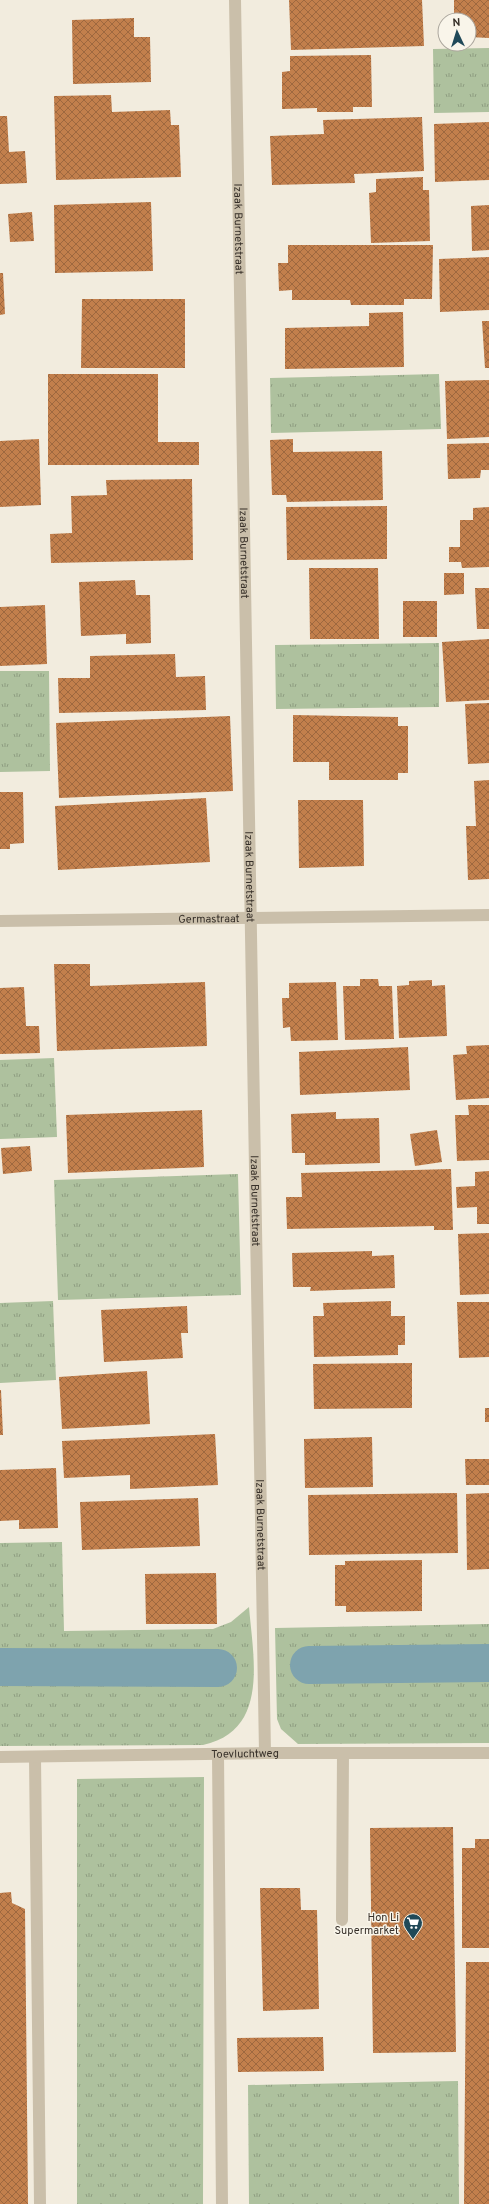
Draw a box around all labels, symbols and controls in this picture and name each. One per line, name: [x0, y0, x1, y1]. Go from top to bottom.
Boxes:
north arrow: [437, 12, 477, 52]
text: N: [452, 16, 461, 30]
street label: Izaak Burnetstraat: [230, 183, 246, 275]
street label: Izaak Burnetstraat: [236, 507, 251, 599]
street label: Izaak Burnetstraat: [241, 831, 257, 923]
street label: Germastraat: [178, 912, 240, 927]
street label: Izaak Burnetstraat: [247, 1155, 262, 1247]
street label: Izaak Burnetstraat: [252, 1479, 268, 1571]
street label: Toevluchtweg: [211, 1747, 279, 1762]
place label: Hon Li Supermarket: [334, 1911, 399, 1938]
supermarket icon: Hon Li Supermarket: [402, 1912, 424, 1940]

